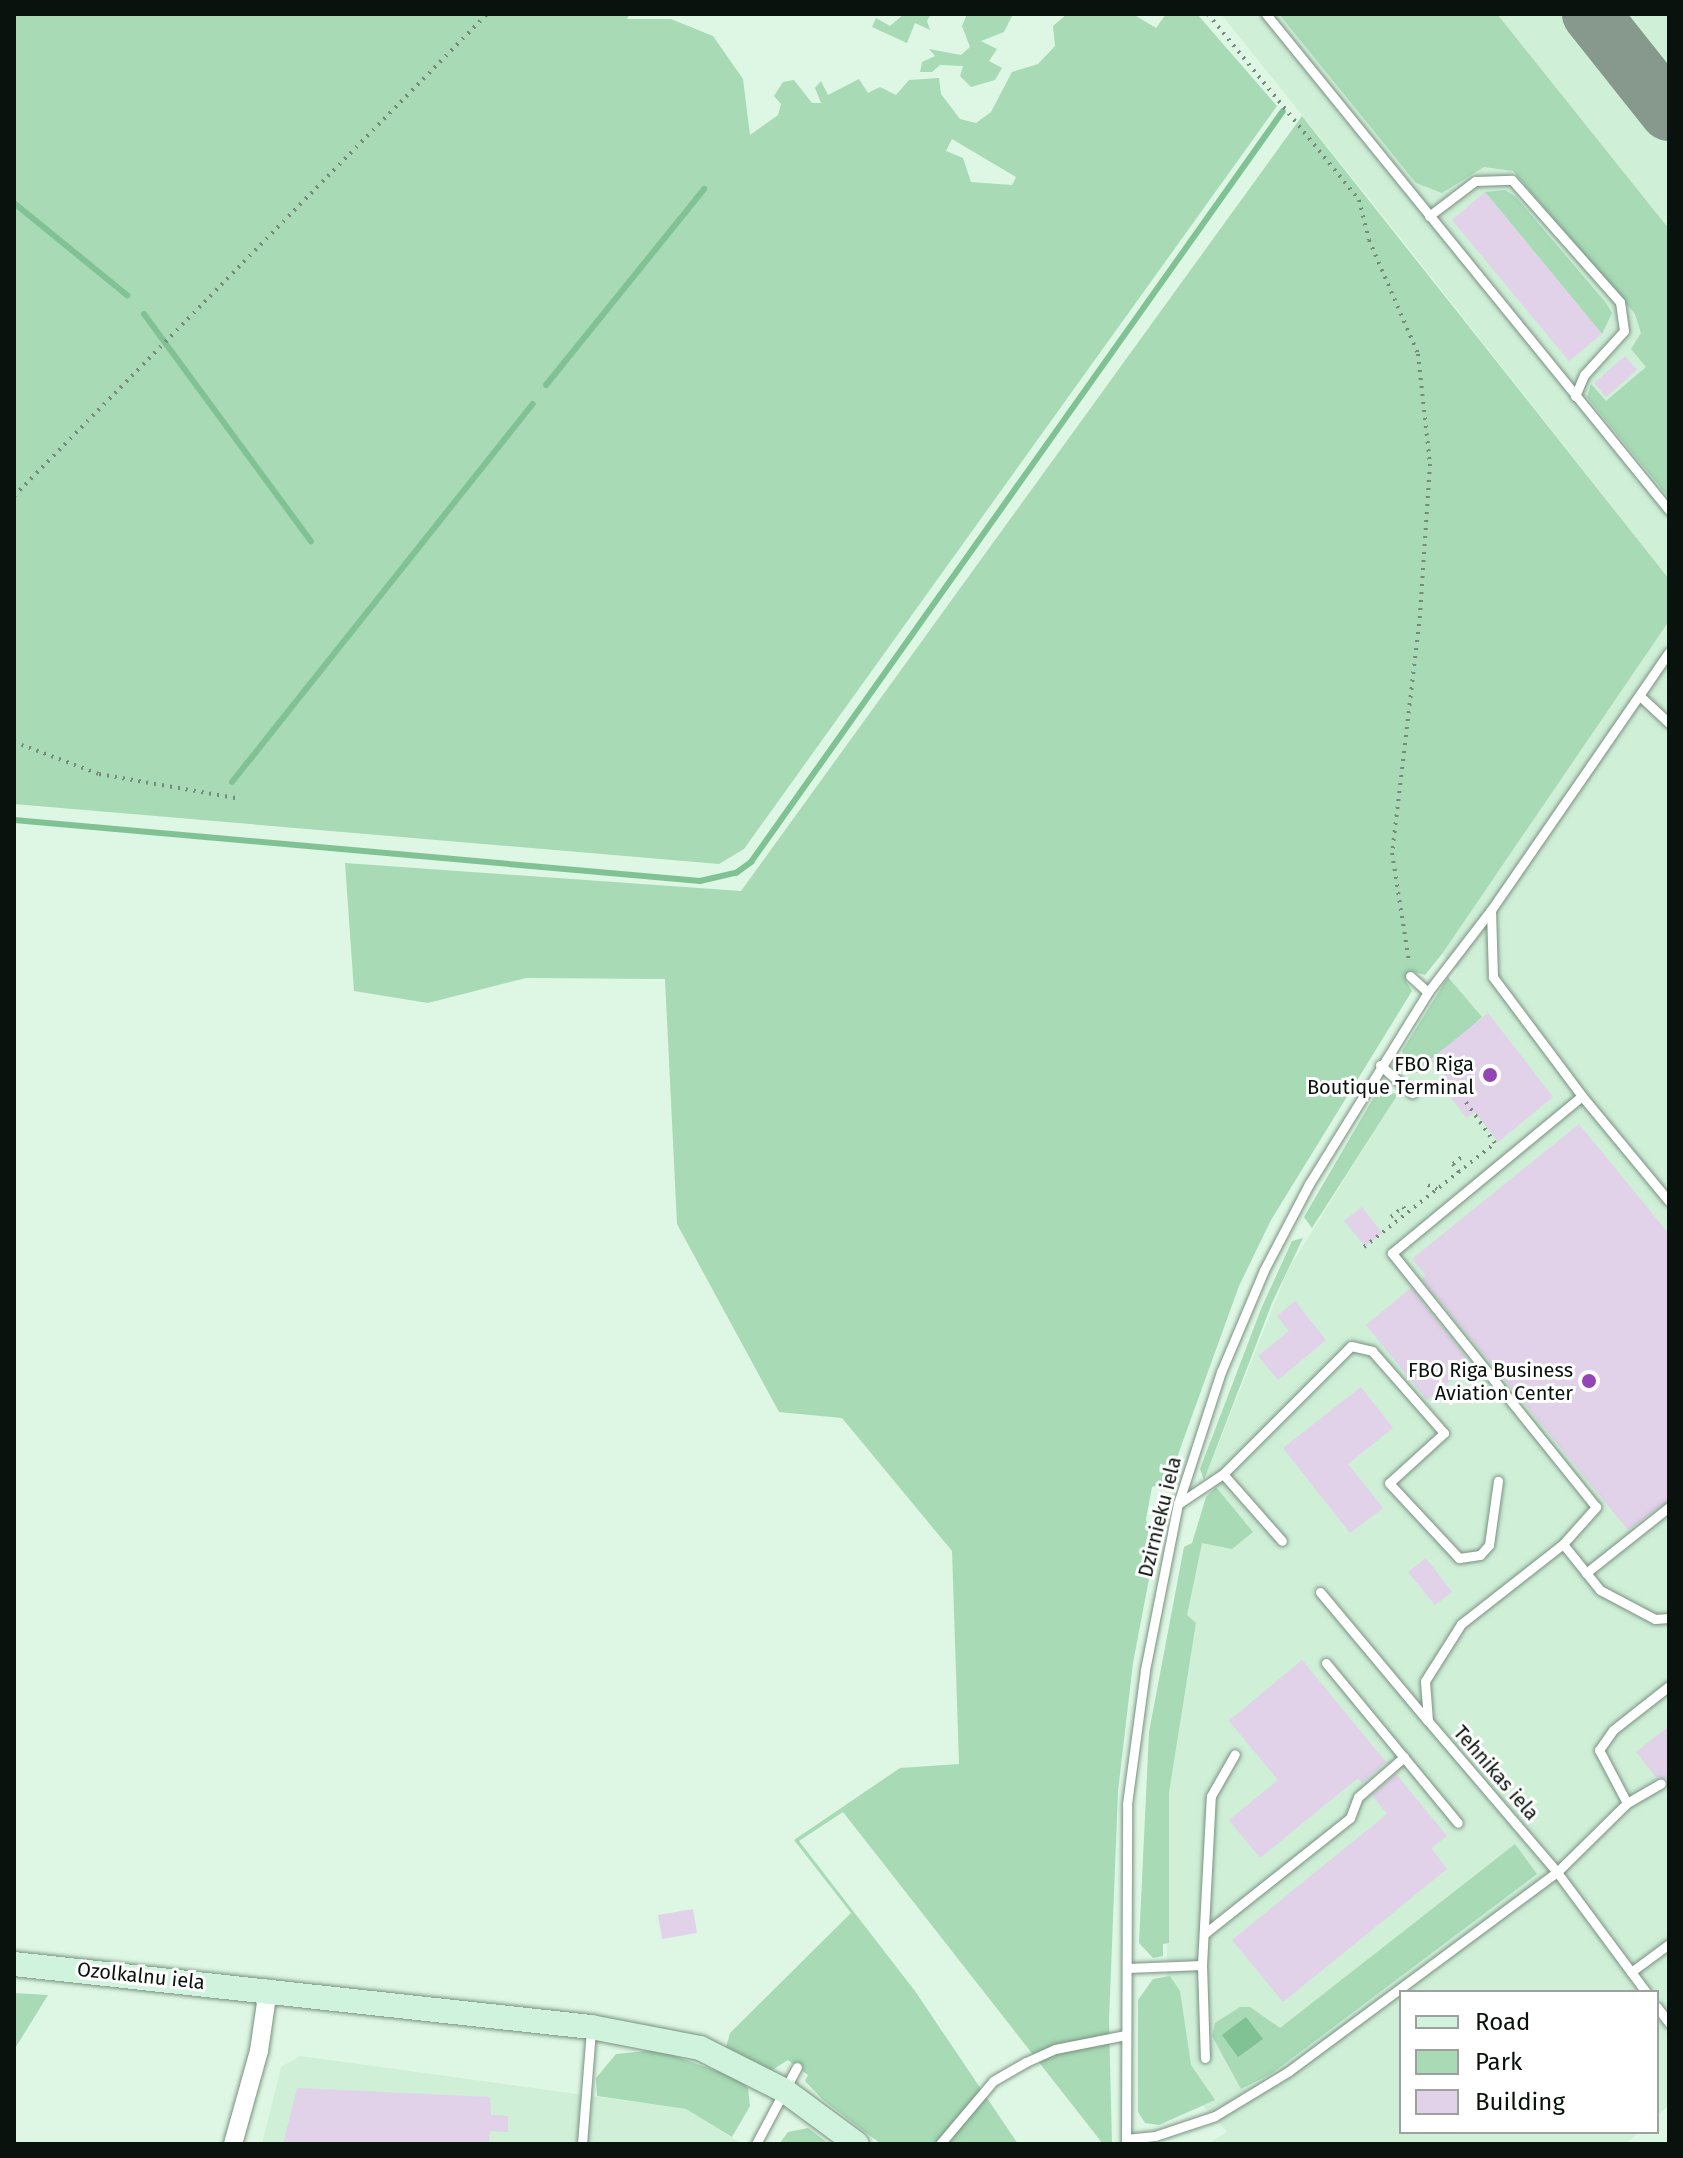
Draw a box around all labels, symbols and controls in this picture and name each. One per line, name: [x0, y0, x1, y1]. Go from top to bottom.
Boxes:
place label: FBO Riga Boutique Terminal: [1307, 1052, 1474, 1099]
marker: FBO Riga Boutique Terminal: [1481, 1066, 1499, 1084]
place label: FBO Riga Business Aviation Center: [1408, 1358, 1573, 1405]
marker: FBO Riga Business Aviation Center: [1580, 1372, 1598, 1390]
street label: Dzirnieku iela: [1133, 1454, 1187, 1580]
street label: Tehnikas iela: [1448, 1721, 1544, 1825]
street label: Ozolkalnu iela: [76, 1957, 206, 1995]
legend: [1399, 1990, 1659, 2134]
text: Road: [1475, 2008, 1530, 2036]
text: Park: [1475, 2048, 1522, 2076]
text: Building: [1475, 2088, 1565, 2116]

